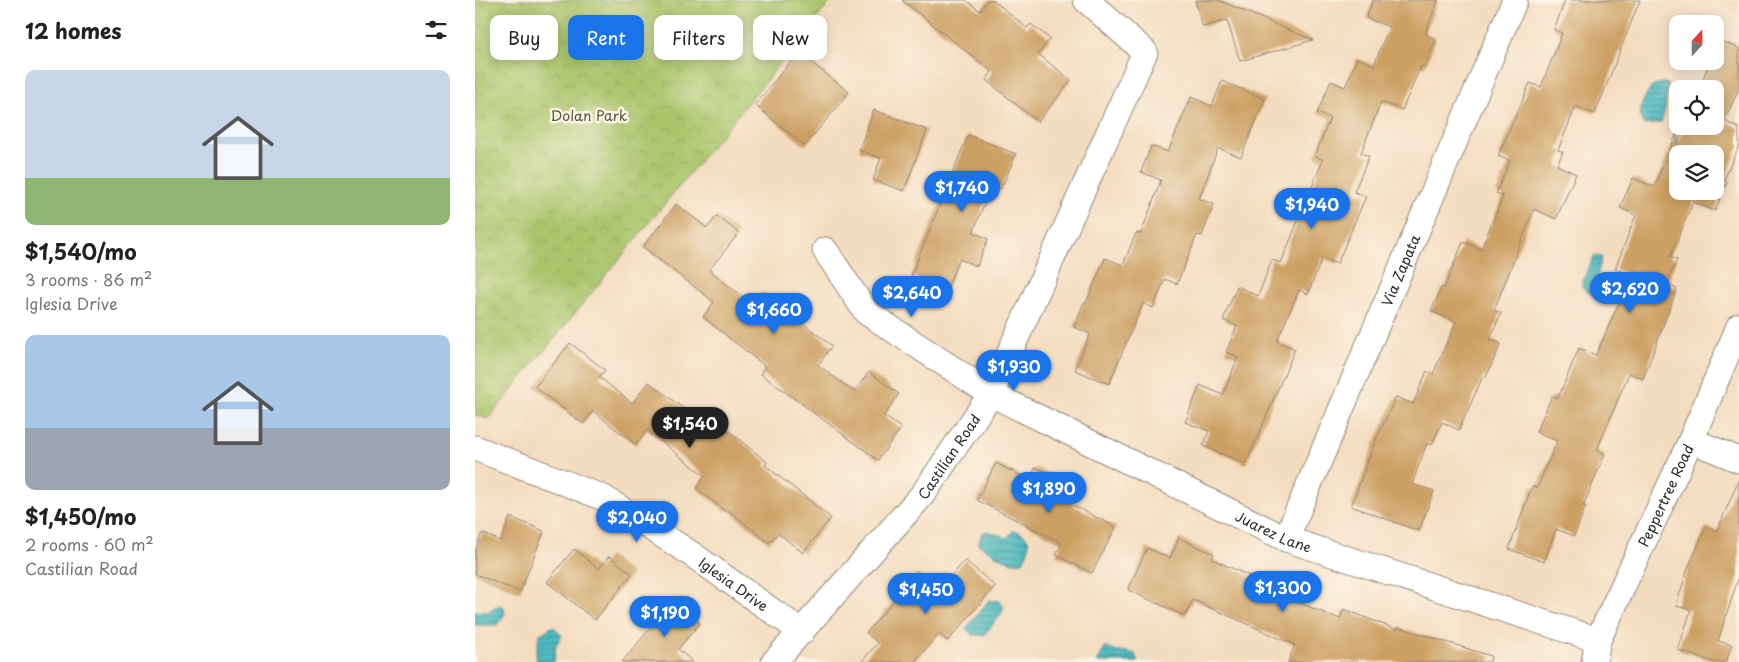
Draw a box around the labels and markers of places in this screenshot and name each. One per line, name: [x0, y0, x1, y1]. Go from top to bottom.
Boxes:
pin: $1,740: [921, 170, 1003, 213]
pin: $1,940: [1271, 188, 1353, 230]
pin: $2,620: [1589, 272, 1671, 314]
pin: $2,640: [871, 276, 953, 318]
pin: $1,660: [733, 292, 815, 335]
pin: $1,930: [973, 350, 1055, 392]
pin: $1,540: [649, 406, 731, 449]
pin: $1,890: [1008, 472, 1090, 514]
pin: $2,040: [596, 500, 678, 543]
pin: $1,300: [1242, 570, 1324, 613]
pin: $1,450: [885, 572, 967, 615]
pin: $1,190: [624, 596, 706, 638]

